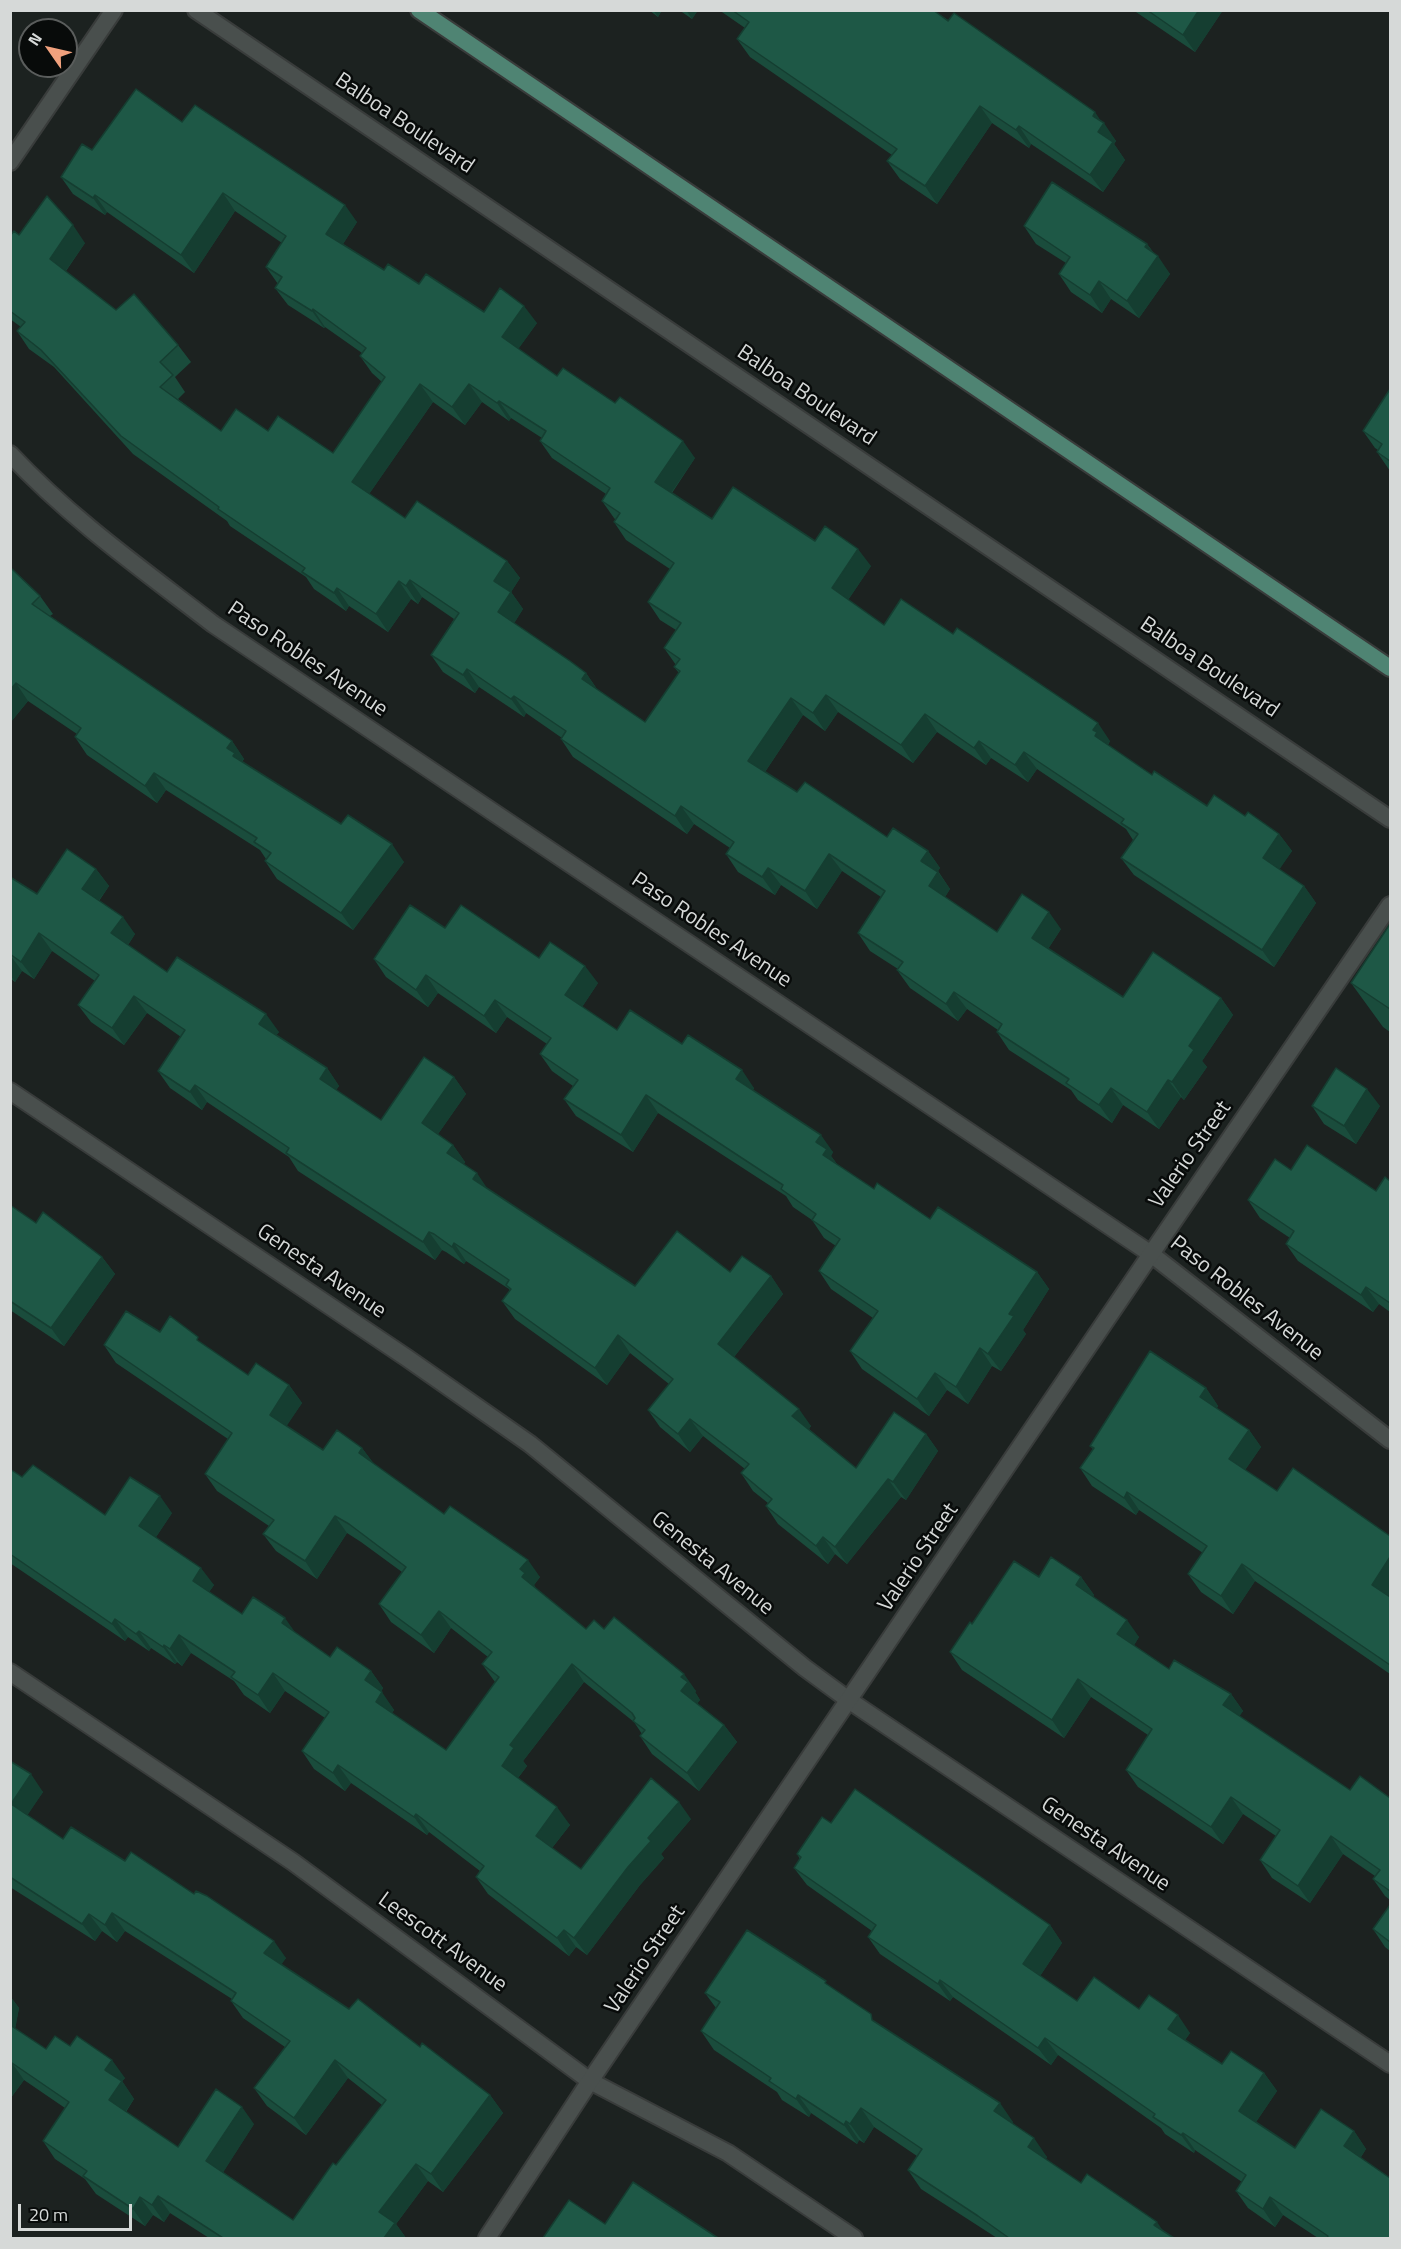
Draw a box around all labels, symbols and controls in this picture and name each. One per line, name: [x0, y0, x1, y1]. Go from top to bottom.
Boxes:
north arrow: [18, 18, 78, 78]
text: N: [22, 28, 48, 50]
street label: Balboa Boulevard: [329, 68, 479, 180]
street label: Balboa Boulevard: [731, 340, 881, 452]
street label: Paso Robles Avenue: [222, 597, 392, 723]
street label: Balboa Boulevard: [1134, 612, 1284, 724]
street label: Paso Robles Avenue: [626, 868, 796, 994]
street label: Valerio Street: [1144, 1096, 1238, 1214]
street label: Genesta Avenue: [251, 1219, 391, 1325]
street label: Paso Robles Avenue: [1164, 1231, 1328, 1367]
street label: Valerio Street: [873, 1499, 965, 1617]
street label: Genesta Avenue: [645, 1506, 779, 1622]
street label: Genesta Avenue: [1035, 1792, 1175, 1898]
street label: Leescott Avenue: [372, 1887, 512, 1999]
street label: Valerio Street: [600, 1901, 692, 2019]
scale bar: [21, 2192, 135, 2230]
text: 20 m: [29, 2201, 68, 2228]

